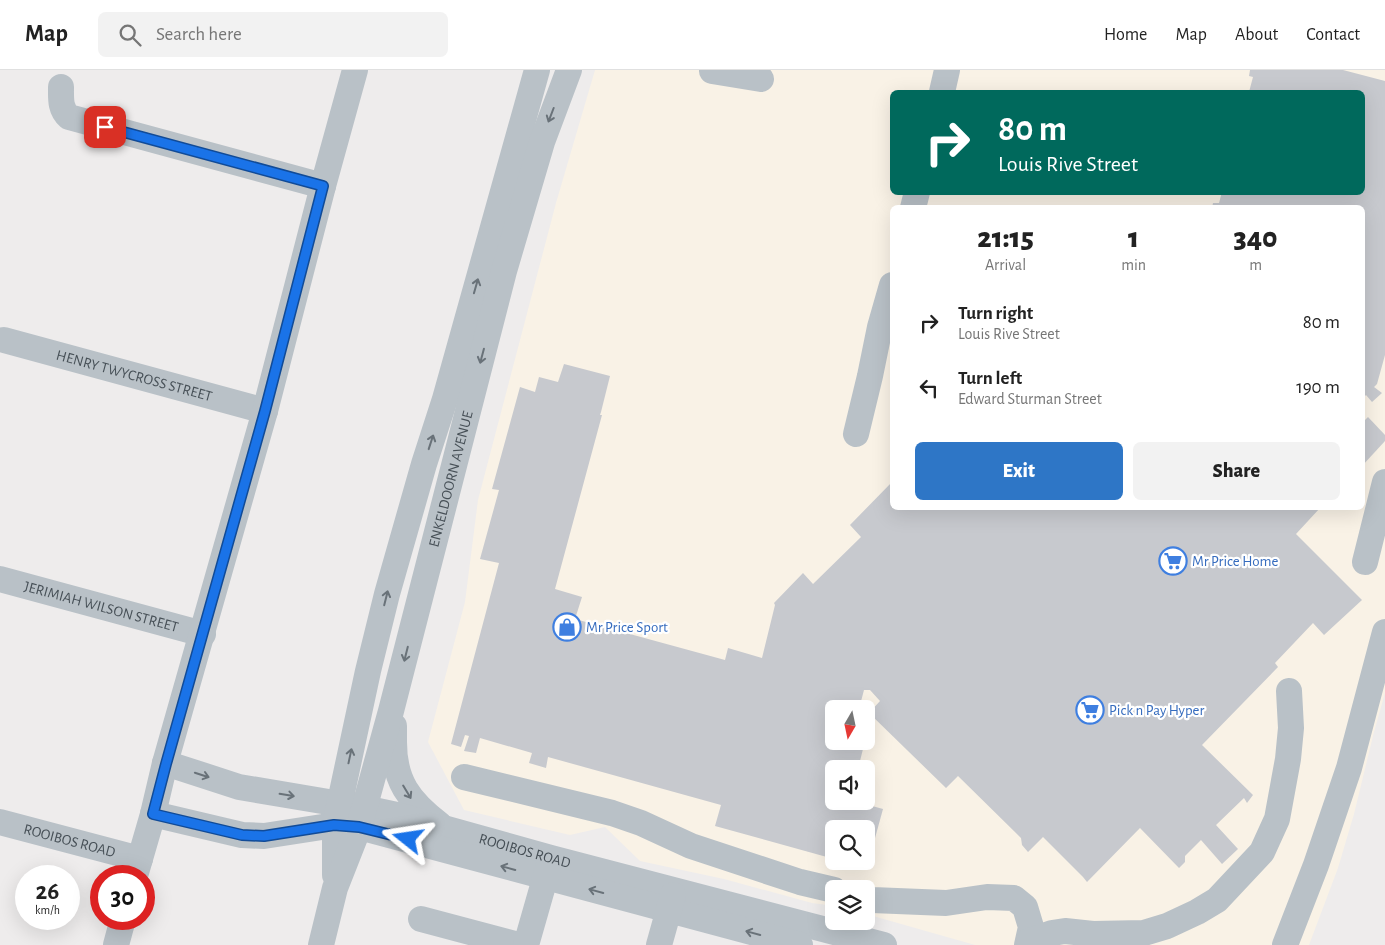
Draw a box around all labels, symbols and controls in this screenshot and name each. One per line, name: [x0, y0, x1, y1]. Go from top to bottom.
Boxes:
search box: [98, 12, 448, 57]
icon: search: [116, 21, 144, 49]
text: Map: [25, 22, 68, 46]
text: Search here: [156, 25, 242, 44]
text: Home: [1104, 26, 1147, 44]
text: Map: [1175, 26, 1207, 44]
text: About: [1235, 26, 1278, 44]
text: Contact: [1306, 26, 1360, 44]
pin: [84, 106, 126, 148]
one-way arrow: [546, 107, 555, 123]
icon: right: [915, 110, 980, 175]
text: 80 m: [998, 112, 1067, 147]
icon: arrive: [91, 113, 119, 141]
text: Louis Rive Street: [998, 153, 1138, 175]
text: 21:15: [977, 223, 1034, 253]
text: 1: [1128, 223, 1139, 253]
text: 340: [1233, 223, 1278, 253]
text: Arrival: [985, 257, 1026, 273]
text: min: [1121, 257, 1146, 273]
text: m: [1249, 257, 1262, 273]
one-way arrow: [472, 278, 482, 294]
text: Turn right: [958, 304, 1033, 323]
icon: right: [915, 309, 943, 337]
text: 80 m: [1303, 313, 1340, 332]
text: Louis Rive Street: [958, 326, 1060, 342]
street label: HENRY TWYCROSS STREET: [55, 347, 214, 404]
one-way arrow: [477, 347, 486, 363]
text: Turn left: [958, 369, 1022, 388]
icon: left: [915, 374, 943, 402]
text: 190 m: [1296, 378, 1340, 397]
text: Edward Sturman Street: [958, 391, 1102, 407]
street label: ENKELDOORN AVENUE: [426, 409, 475, 549]
one-way arrow: [427, 434, 436, 450]
button: Exit: [915, 442, 1123, 500]
button: Share: [1133, 442, 1340, 500]
supermarket icon: Mr Price Home: [1158, 546, 1188, 576]
place label: Mr Price Home: [1192, 554, 1278, 569]
street label: JERIMIAH WILSON STREET: [23, 578, 181, 635]
one-way arrow: [382, 590, 392, 606]
shop icon: Mr Price Sport: [552, 612, 582, 642]
place label: Mr Price Sport: [586, 620, 668, 635]
one-way arrow: [400, 645, 410, 661]
supermarket icon: Pick n Pay Hyper: [1075, 695, 1105, 725]
north arrow: [825, 700, 875, 750]
map controls: [825, 700, 875, 930]
place label: Pick n Pay Hyper: [1109, 703, 1205, 718]
one-way arrow: [346, 749, 355, 765]
button: sound: [825, 760, 875, 810]
one-way arrow: [194, 771, 210, 781]
one-way arrow: [403, 785, 413, 799]
one-way arrow: [279, 791, 295, 801]
position arrow: [381, 812, 433, 864]
button: search: [825, 820, 875, 870]
street label: ROOIBOS ROAD: [22, 821, 117, 860]
street label: ROOIBOS ROAD: [477, 831, 573, 870]
one-way arrow: [500, 862, 516, 872]
speed limit sign: 30: [90, 865, 155, 930]
text: 26: [36, 879, 59, 904]
button: layers: [825, 880, 875, 930]
one-way arrow: [589, 886, 605, 895]
text: km/h: [35, 904, 60, 916]
one-way arrow: [746, 927, 762, 937]

